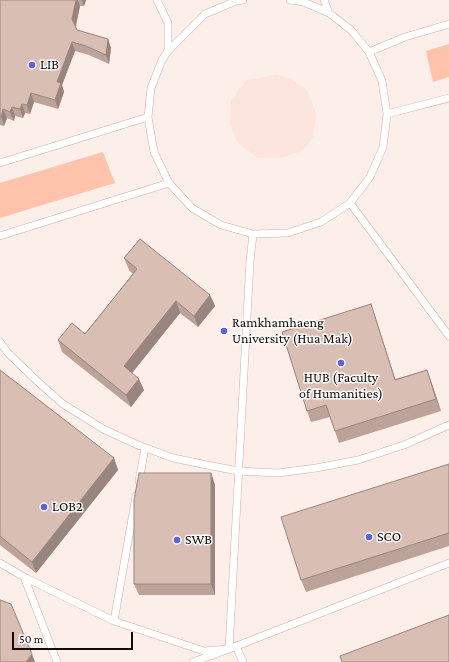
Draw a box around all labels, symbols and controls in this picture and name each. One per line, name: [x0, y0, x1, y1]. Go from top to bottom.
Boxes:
place label: LIB: [40, 57, 59, 73]
marker: LIB: [27, 60, 37, 70]
place label: Ramkhamhaeng University (Hua Mak): [232, 315, 353, 348]
marker: Ramkhamhaeng University (Hua Mak): [219, 326, 229, 336]
marker: HUB (Faculty of Humanities): [336, 358, 346, 368]
place label: HUB (Faculty of Humanities): [299, 370, 383, 402]
place label: LOB2: [52, 499, 83, 515]
marker: LOB2: [39, 502, 49, 512]
place label: SCO: [377, 529, 401, 545]
place label: SWB: [185, 532, 212, 548]
marker: SCO: [364, 532, 374, 542]
marker: SWB: [172, 535, 182, 545]
scale bar: [14, 624, 135, 650]
text: 50 m: [19, 632, 43, 646]

